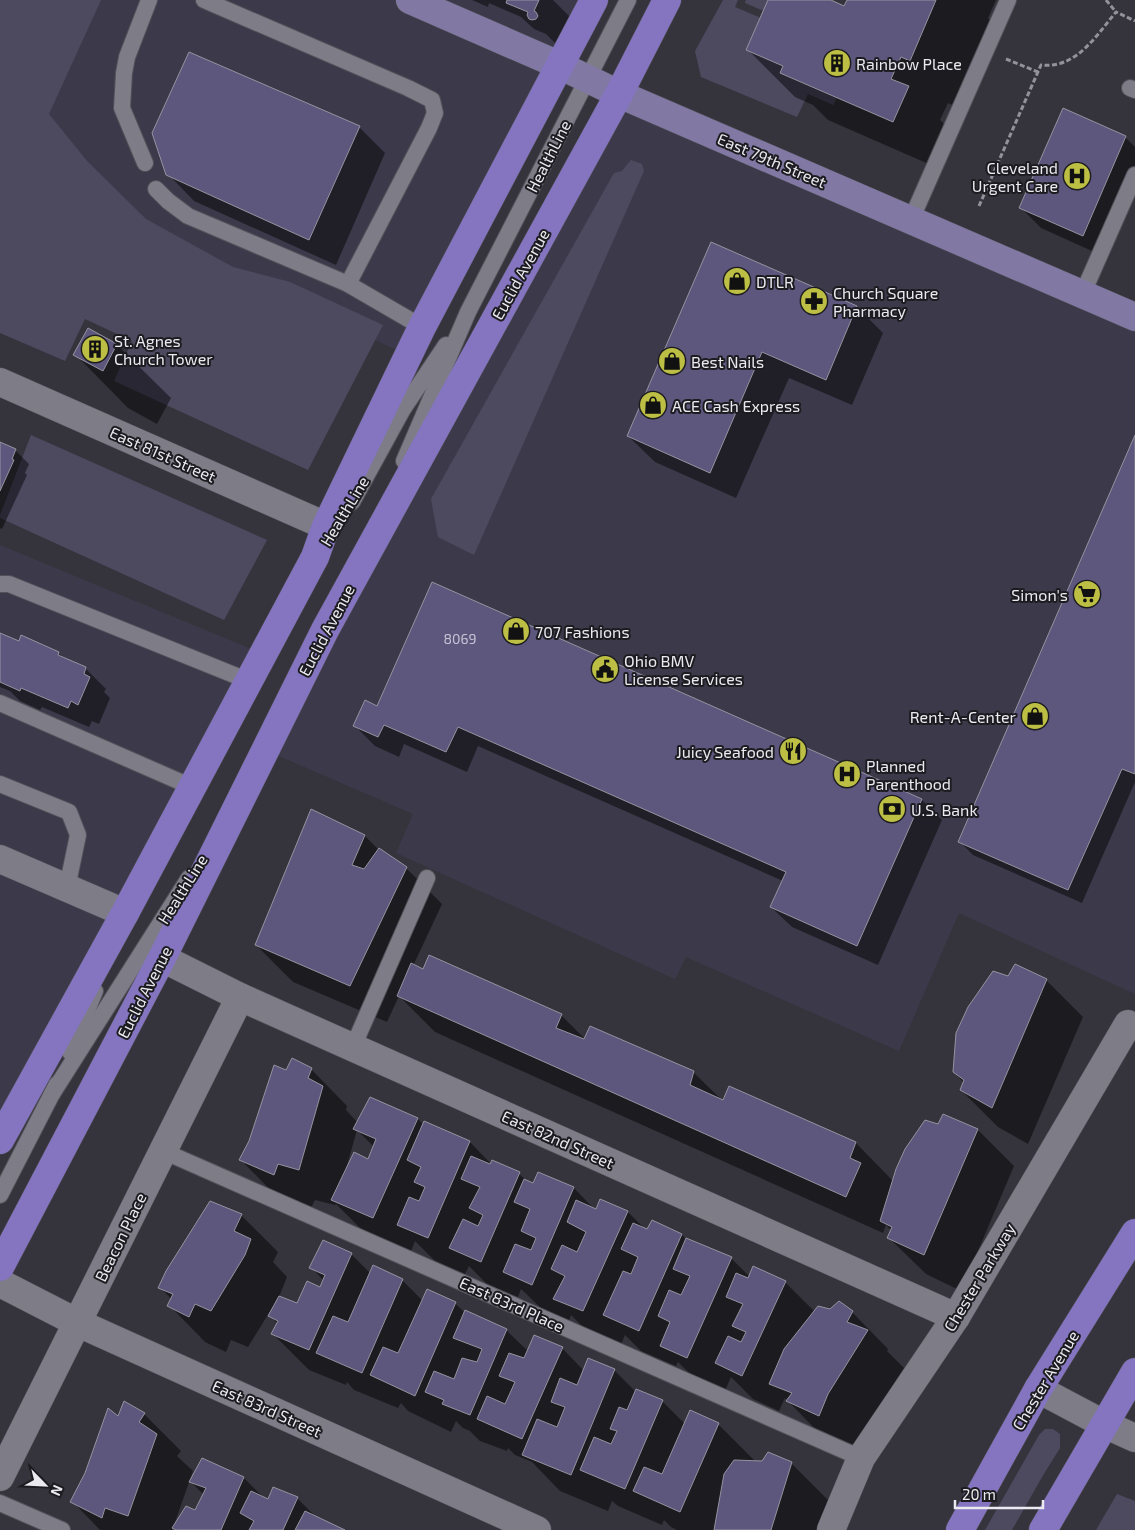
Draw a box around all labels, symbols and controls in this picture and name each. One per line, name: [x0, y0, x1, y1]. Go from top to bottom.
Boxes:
building icon: Rainbow Place: [822, 48, 852, 78]
place label: Rainbow Place: [856, 54, 962, 73]
street label: HealthLine: [522, 117, 574, 195]
street label: East 79th Street: [715, 129, 829, 191]
place label: Cleveland Urgent Care: [972, 158, 1058, 195]
hospital icon: Cleveland Urgent Care: [1062, 161, 1092, 191]
street label: Euclid Avenue: [487, 225, 553, 323]
shop icon: DTLR: [722, 266, 752, 296]
place label: DTLR: [756, 272, 794, 291]
place label: Church Square Pharmacy: [833, 283, 938, 320]
pharmacy icon: Church Square Pharmacy: [799, 286, 829, 316]
place label: St. Agnes Church Tower: [114, 331, 213, 368]
building icon: St. Agnes Church Tower: [80, 334, 110, 364]
shop icon: Best Nails: [657, 346, 687, 376]
place label: Best Nails: [691, 352, 764, 371]
shop icon: ACE Cash Express: [638, 390, 668, 420]
place label: ACE Cash Express: [672, 396, 800, 415]
street label: East 81st Street: [107, 422, 219, 486]
street label: HealthLine: [316, 473, 372, 549]
supermarket icon: Simon's: [1072, 579, 1102, 609]
street label: Euclid Avenue: [294, 581, 358, 679]
place label: Simon's: [1011, 585, 1068, 604]
shop icon: 707 Fashions: [501, 616, 531, 646]
place label: 707 Fashions: [535, 622, 630, 641]
house number: 8069: [444, 630, 476, 647]
place label: Ohio BMV License Services: [624, 651, 743, 688]
public building icon: Ohio BMV License Services: [590, 654, 620, 684]
shop icon: Rent-A-Center: [1020, 701, 1050, 731]
place label: Rent-A-Center: [910, 707, 1017, 726]
restaurant icon: Juicy Seafood: [778, 736, 808, 766]
place label: Juicy Seafood: [676, 742, 774, 761]
place label: Planned Parenthood: [866, 756, 951, 793]
hospital icon: Planned Parenthood: [832, 759, 862, 789]
bank icon: U.S. Bank: [877, 794, 907, 824]
place label: U.S. Bank: [911, 800, 978, 819]
street label: HealthLine: [153, 851, 211, 927]
street label: Euclid Avenue: [113, 943, 175, 1041]
street label: East 82nd Street: [499, 1106, 617, 1172]
street label: Beacon Place: [90, 1190, 150, 1284]
street label: Chester Parkway: [939, 1219, 1019, 1334]
street label: East 83rd Place: [457, 1272, 567, 1336]
street label: Chester Avenue: [1008, 1327, 1082, 1433]
street label: East 83rd Street: [209, 1375, 325, 1441]
north arrow: [20, 1460, 70, 1510]
scale bar: [955, 1478, 1042, 1510]
text: N: [48, 1482, 67, 1499]
text: 20 m: [962, 1485, 996, 1503]

